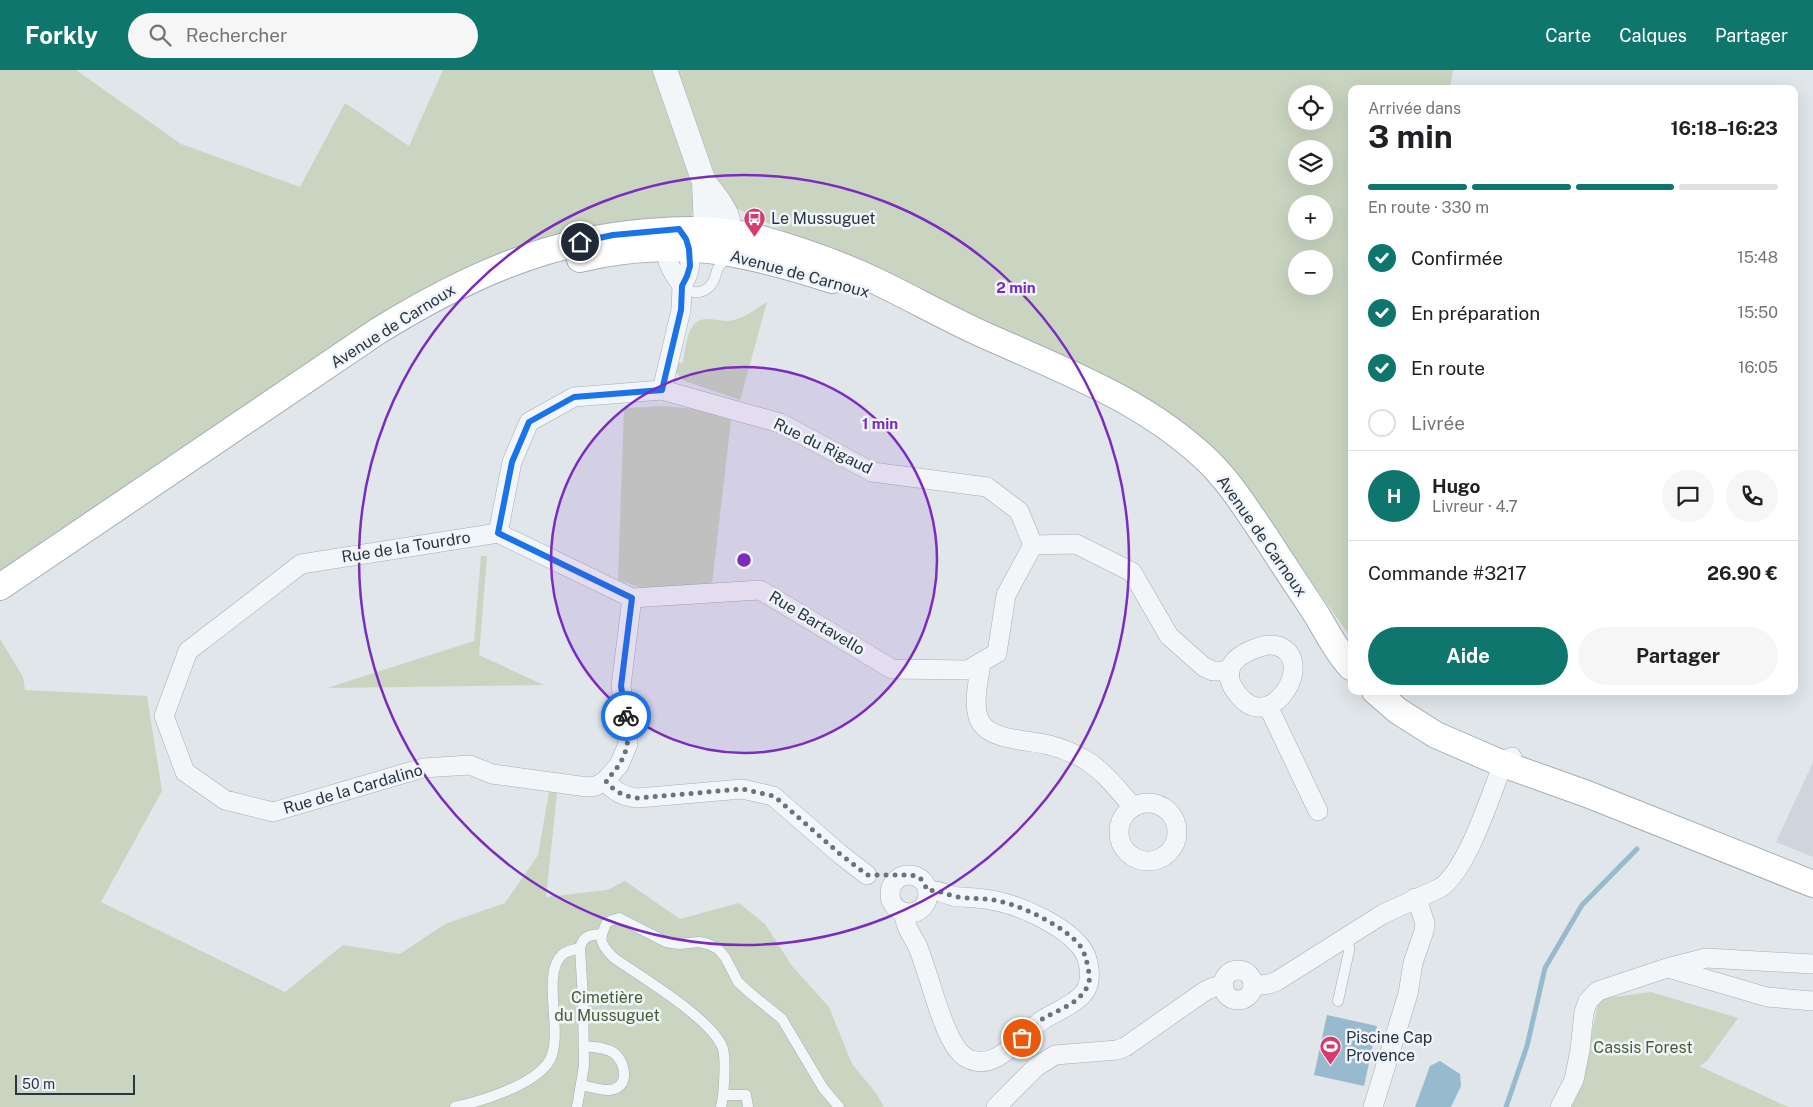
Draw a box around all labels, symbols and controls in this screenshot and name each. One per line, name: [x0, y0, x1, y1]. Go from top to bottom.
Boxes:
search box: [128, 13, 478, 58]
text: Forkly: [25, 21, 98, 49]
icon: search: [146, 21, 174, 49]
text: Rechercher: [186, 24, 288, 46]
text: Carte: [1545, 25, 1591, 46]
text: Calques: [1619, 25, 1687, 46]
text: Partager: [1715, 25, 1788, 46]
map controls: [1288, 85, 1333, 295]
button: locate: [1288, 85, 1333, 130]
text: Arrivée dans: [1368, 99, 1461, 118]
text: 16:18–16:23: [1670, 117, 1778, 139]
text: 3 min: [1368, 118, 1453, 155]
button: layers: [1288, 140, 1333, 185]
button: +: [1288, 195, 1333, 240]
text: En route · 330 m: [1368, 198, 1489, 217]
bus stop icon: Le Mussuguet: [743, 206, 767, 237]
place label: Le Mussuguet: [771, 209, 876, 228]
pin: [559, 221, 601, 263]
icon: home: [566, 228, 594, 256]
icon: check: [1368, 244, 1396, 272]
street label: Avenue de Carnoux: [728, 246, 872, 302]
text: Confirmée: [1411, 247, 1503, 269]
text: 15:48: [1737, 248, 1778, 267]
button: −: [1288, 250, 1333, 295]
text: 2 min: [996, 279, 1036, 296]
street label: Avenue de Carnoux: [327, 280, 459, 372]
icon: check: [1368, 299, 1396, 327]
text: En préparation: [1411, 302, 1540, 324]
text: 15:50: [1738, 303, 1778, 322]
icon: check: [1368, 354, 1396, 382]
text: En route: [1411, 357, 1485, 379]
text: 16:05: [1738, 358, 1778, 377]
text: Livrée: [1411, 412, 1465, 434]
street label: Rue du Rigaud: [771, 414, 875, 478]
text: 1 min: [862, 415, 898, 432]
button: chat: [1662, 470, 1714, 522]
button: phone: [1726, 470, 1778, 522]
street label: Avenue de Carnoux: [1213, 472, 1311, 600]
text: Hugo: [1432, 475, 1481, 497]
text: H: [1387, 485, 1401, 507]
text: Livreur · 4.7: [1432, 497, 1518, 516]
street label: Rue de la Tourdro: [340, 527, 472, 567]
centre of rings: [735, 551, 753, 569]
text: Commande #3217: [1368, 562, 1527, 584]
text: 26.90 €: [1707, 562, 1778, 584]
street label: Rue Bartavello: [766, 587, 868, 659]
button: Aide: [1368, 627, 1568, 685]
button: Partager: [1578, 627, 1778, 685]
courier: [601, 691, 651, 741]
icon: bike: [612, 702, 640, 730]
street label: Rue de la Cardalino: [281, 760, 425, 818]
park label: Cimetière du Mussuguet: [554, 988, 660, 1025]
pin: [1001, 1017, 1043, 1059]
icon: bag: [1008, 1024, 1036, 1052]
place label: Piscine Cap Provence: [1346, 1028, 1432, 1065]
sports icon: Piscine Cap Provence: [1318, 1034, 1342, 1065]
park label: Cassis Forest: [1593, 1038, 1693, 1057]
scale bar: [15, 1072, 135, 1095]
text: 50 m: [22, 1076, 55, 1092]

